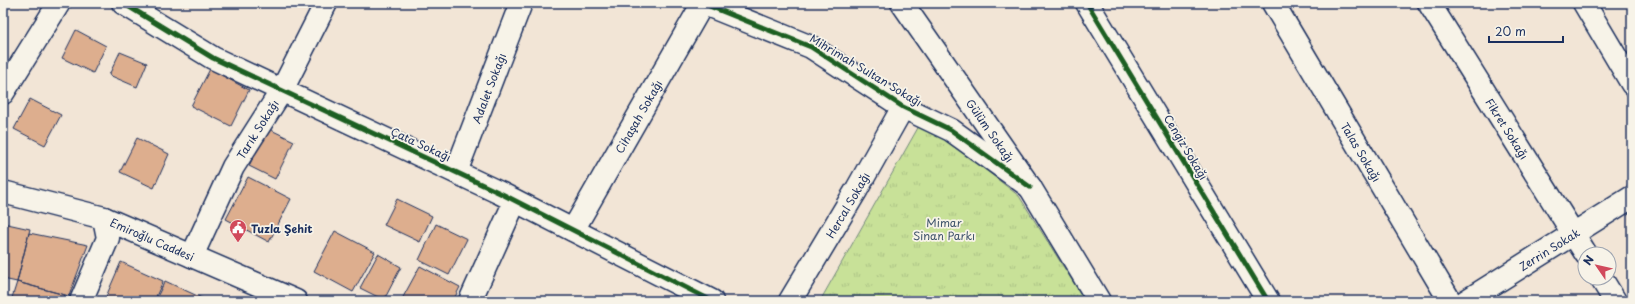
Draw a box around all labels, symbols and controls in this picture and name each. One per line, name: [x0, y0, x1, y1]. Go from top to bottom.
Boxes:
scale bar: [1489, 18, 1563, 44]
text: 20 m: [1495, 22, 1526, 40]
street label: Mihrimah Sultan Sokağı: [807, 30, 925, 110]
street label: Adalet Sokağı: [467, 50, 510, 126]
street label: Cihaşah Sokağı: [610, 76, 666, 156]
street label: Gülüm Sokağı: [962, 95, 1019, 165]
street label: Fikret Sokağı: [1482, 95, 1533, 162]
street label: Tarık Sokağı: [232, 96, 282, 162]
street label: Cengiz Sokağı: [1160, 111, 1212, 183]
street label: Talas Sokağı: [1337, 119, 1386, 185]
street label: Çata Sokağı: [388, 123, 454, 165]
street label: Hercal Sokağı: [821, 169, 873, 241]
street label: Emiroğlu Caddesi: [108, 213, 197, 265]
park label: Mimar Sinan Parkı: [913, 214, 975, 244]
public building icon: Tuzla Şehit: [228, 218, 248, 243]
place label: Tuzla Şehit: [251, 220, 313, 237]
street label: Zerrin Sokak: [1515, 223, 1583, 274]
north arrow: [1577, 246, 1617, 286]
text: N: [1579, 252, 1598, 268]

